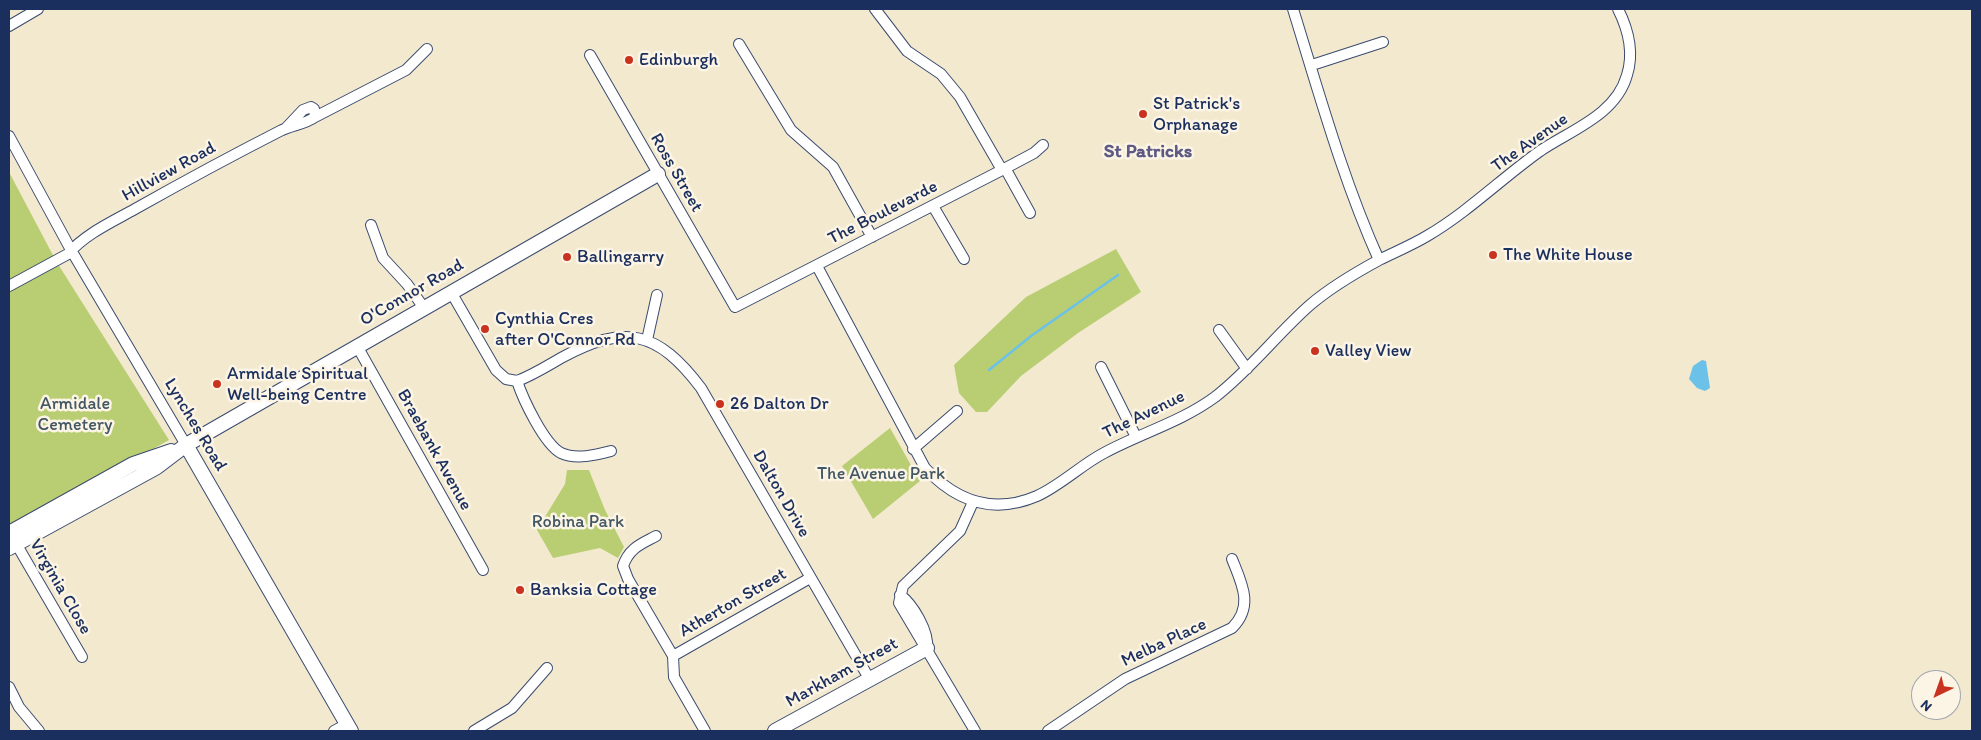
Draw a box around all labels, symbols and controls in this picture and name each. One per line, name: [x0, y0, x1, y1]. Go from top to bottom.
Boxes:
place label: Edinburgh: [639, 49, 718, 71]
marker: Edinburgh: [623, 54, 635, 66]
place label: St Patrick's Orphanage: [1153, 93, 1240, 136]
marker: St Patrick's Orphanage: [1137, 108, 1149, 120]
street label: The Avenue: [1487, 109, 1573, 177]
street label: Ross Street: [645, 130, 707, 216]
street label: Hillview Road: [118, 137, 220, 207]
district label: St Patricks: [1104, 141, 1192, 163]
street label: The Boulevarde: [825, 176, 941, 250]
place label: The White House: [1503, 244, 1633, 266]
place label: Ballingarry: [577, 246, 664, 268]
marker: The White House: [1487, 249, 1499, 261]
marker: Ballingarry: [561, 251, 573, 263]
street label: O'Connor Road: [356, 255, 468, 331]
place label: Cynthia Cres after O'Connor Rd: [495, 308, 635, 350]
marker: Cynthia Cres after O'Connor Rd: [479, 323, 491, 335]
place label: Valley View: [1325, 340, 1412, 362]
marker: Valley View: [1309, 345, 1321, 357]
place label: Armidale Spiritual Well-being Centre: [227, 363, 368, 406]
street label: Lynches Road: [159, 375, 231, 475]
marker: Armidale Spiritual Well-being Centre: [211, 378, 223, 390]
street label: Braebank Avenue: [392, 386, 476, 514]
street label: The Avenue: [1099, 386, 1189, 444]
park label: Armidale Cemetery: [38, 393, 112, 436]
place label: 26 Dalton Dr: [730, 393, 829, 415]
marker: 26 Dalton Dr: [714, 398, 726, 410]
street label: Dalton Drive: [747, 447, 815, 541]
park label: The Avenue Park: [817, 463, 945, 485]
park label: Robina Park: [532, 511, 624, 533]
street label: Virginia Close: [24, 535, 96, 639]
street label: Atherton Street: [675, 564, 791, 642]
place label: Banksia Cottage: [530, 579, 657, 601]
marker: Banksia Cottage: [514, 584, 526, 596]
street label: Melba Place: [1118, 614, 1210, 672]
street label: Markham Street: [782, 633, 902, 713]
north arrow: [1911, 670, 1961, 720]
text: N: [1917, 696, 1936, 715]

